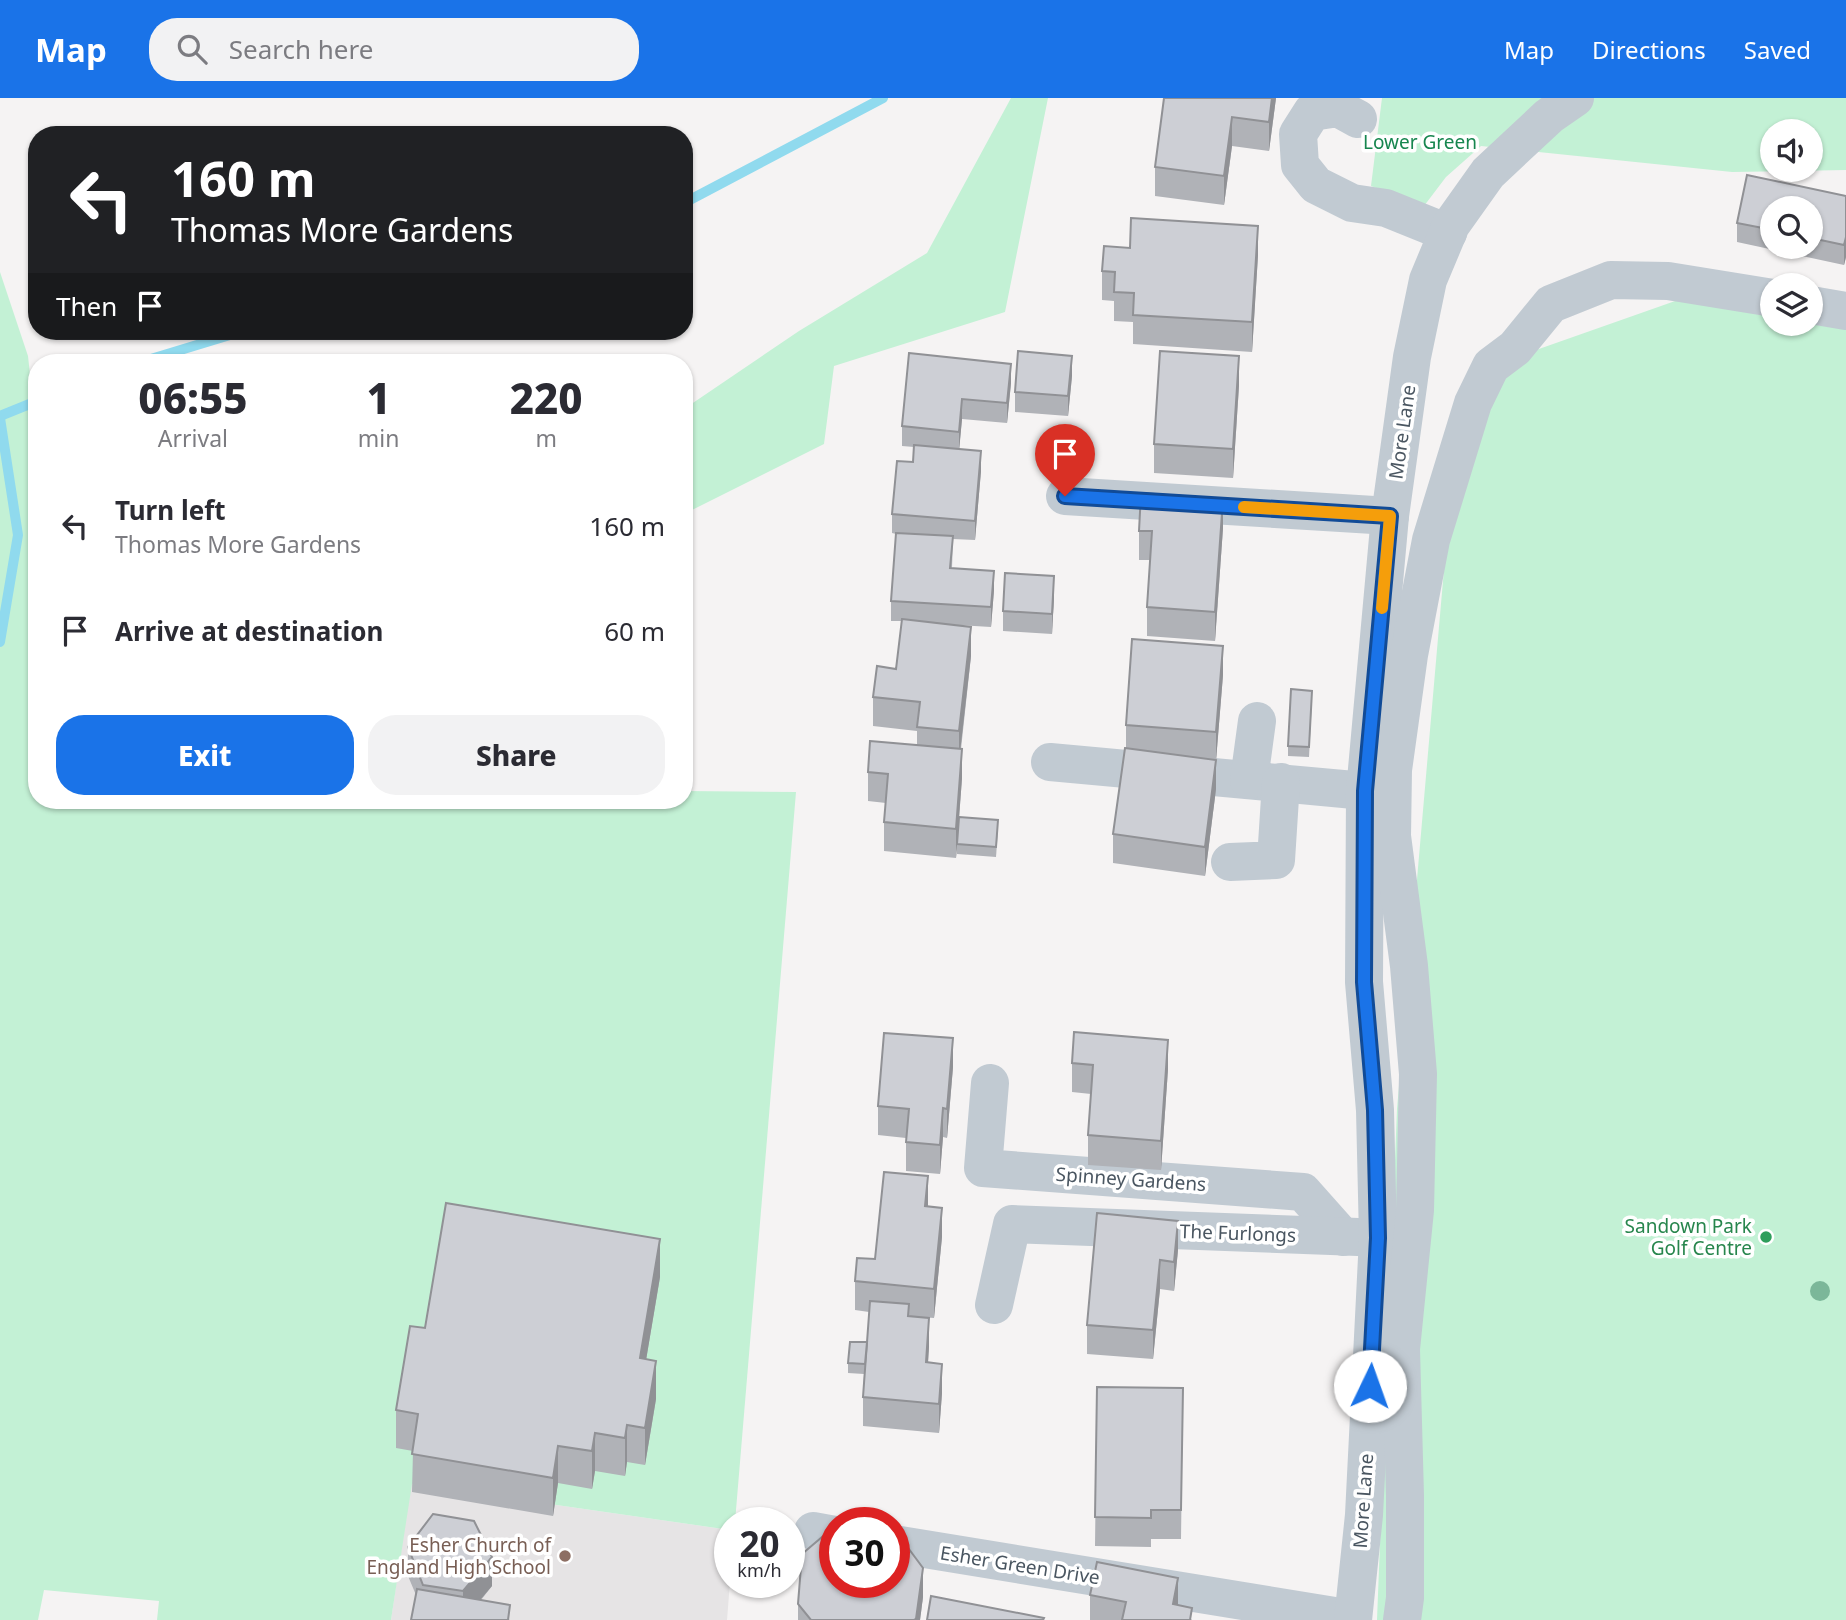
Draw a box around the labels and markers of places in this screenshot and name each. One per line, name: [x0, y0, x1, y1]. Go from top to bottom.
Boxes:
pin: [1035, 424, 1095, 496]
place label: Sandown Park Golf Centre: [1625, 1213, 1752, 1261]
marker: Sandown Park Golf Centre: [1758, 1229, 1774, 1245]
place label: Esher Church of England High School: [367, 1532, 552, 1580]
marker: Esher Church of England High School: [557, 1548, 573, 1564]

